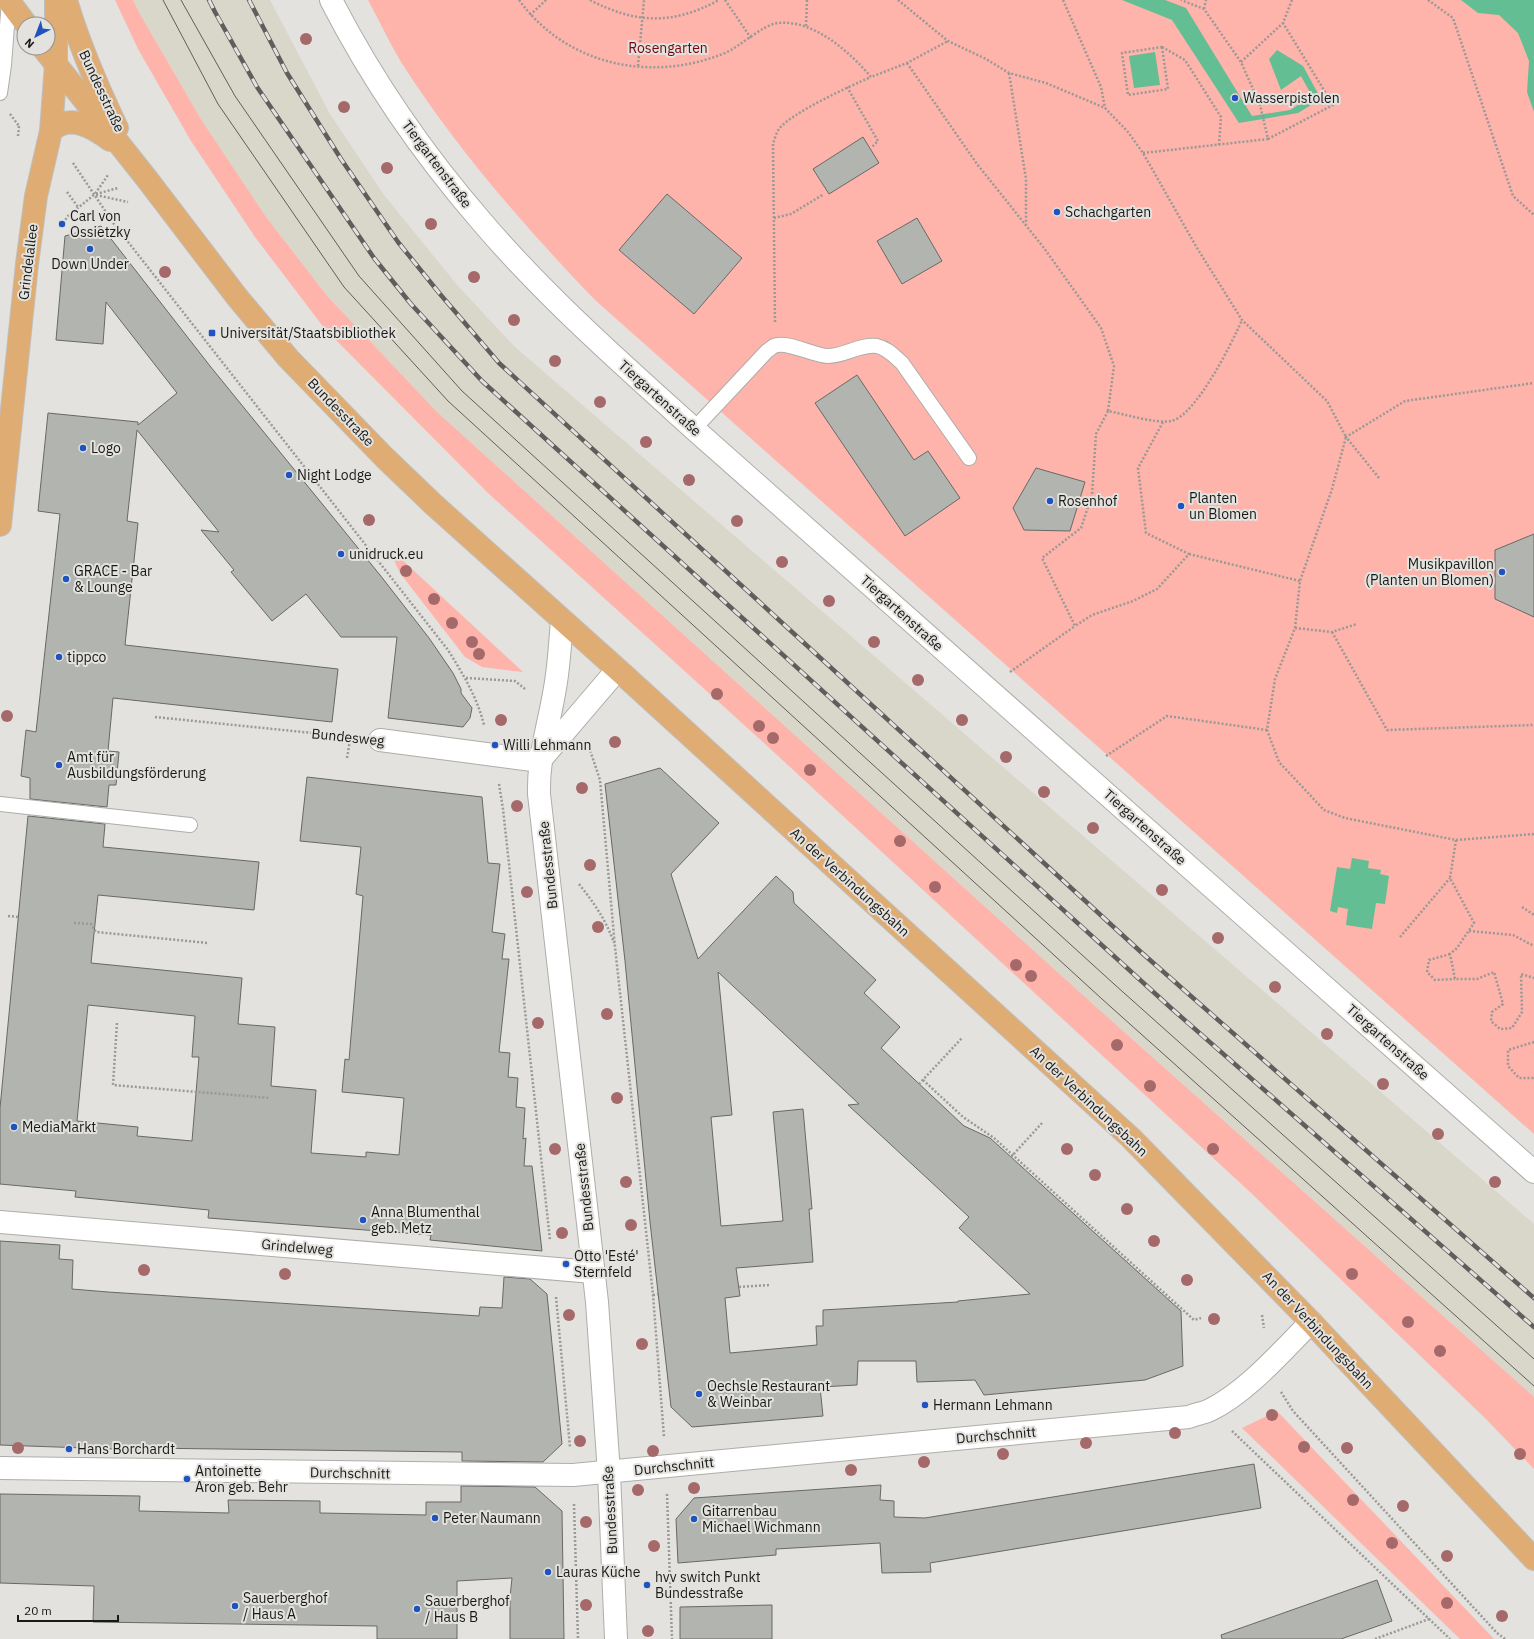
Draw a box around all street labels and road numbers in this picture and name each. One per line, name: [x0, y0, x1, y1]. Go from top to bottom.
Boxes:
street label: Bundesstraße: [75, 47, 129, 135]
street label: Tiergartenstraße: [398, 117, 476, 212]
street label: Grindelallee: [14, 223, 42, 301]
street label: Tiergartenstraße: [615, 356, 705, 440]
street label: Bundesstraße: [304, 374, 378, 450]
street label: Tiergartenstraße: [857, 571, 947, 655]
street label: Bundesweg: [311, 724, 386, 750]
street label: Tiergartenstraße: [1100, 785, 1190, 869]
street label: Bundesstraße: [534, 820, 562, 910]
street label: An der Verbindungsbahn: [786, 824, 914, 940]
street label: Tiergartenstraße: [1343, 1000, 1433, 1084]
street label: An der Verbindungsbahn: [1026, 1042, 1152, 1160]
street label: Bundesstraße: [570, 1142, 598, 1232]
street label: Grindelweg: [261, 1235, 334, 1259]
street label: An der Verbindungsbahn: [1259, 1267, 1377, 1393]
street label: Durchschnitt: [955, 1423, 1037, 1447]
street label: Durchschnitt: [633, 1453, 715, 1479]
street label: Durchschnitt: [310, 1463, 390, 1483]
street label: Bundesstraße: [599, 1465, 621, 1555]

